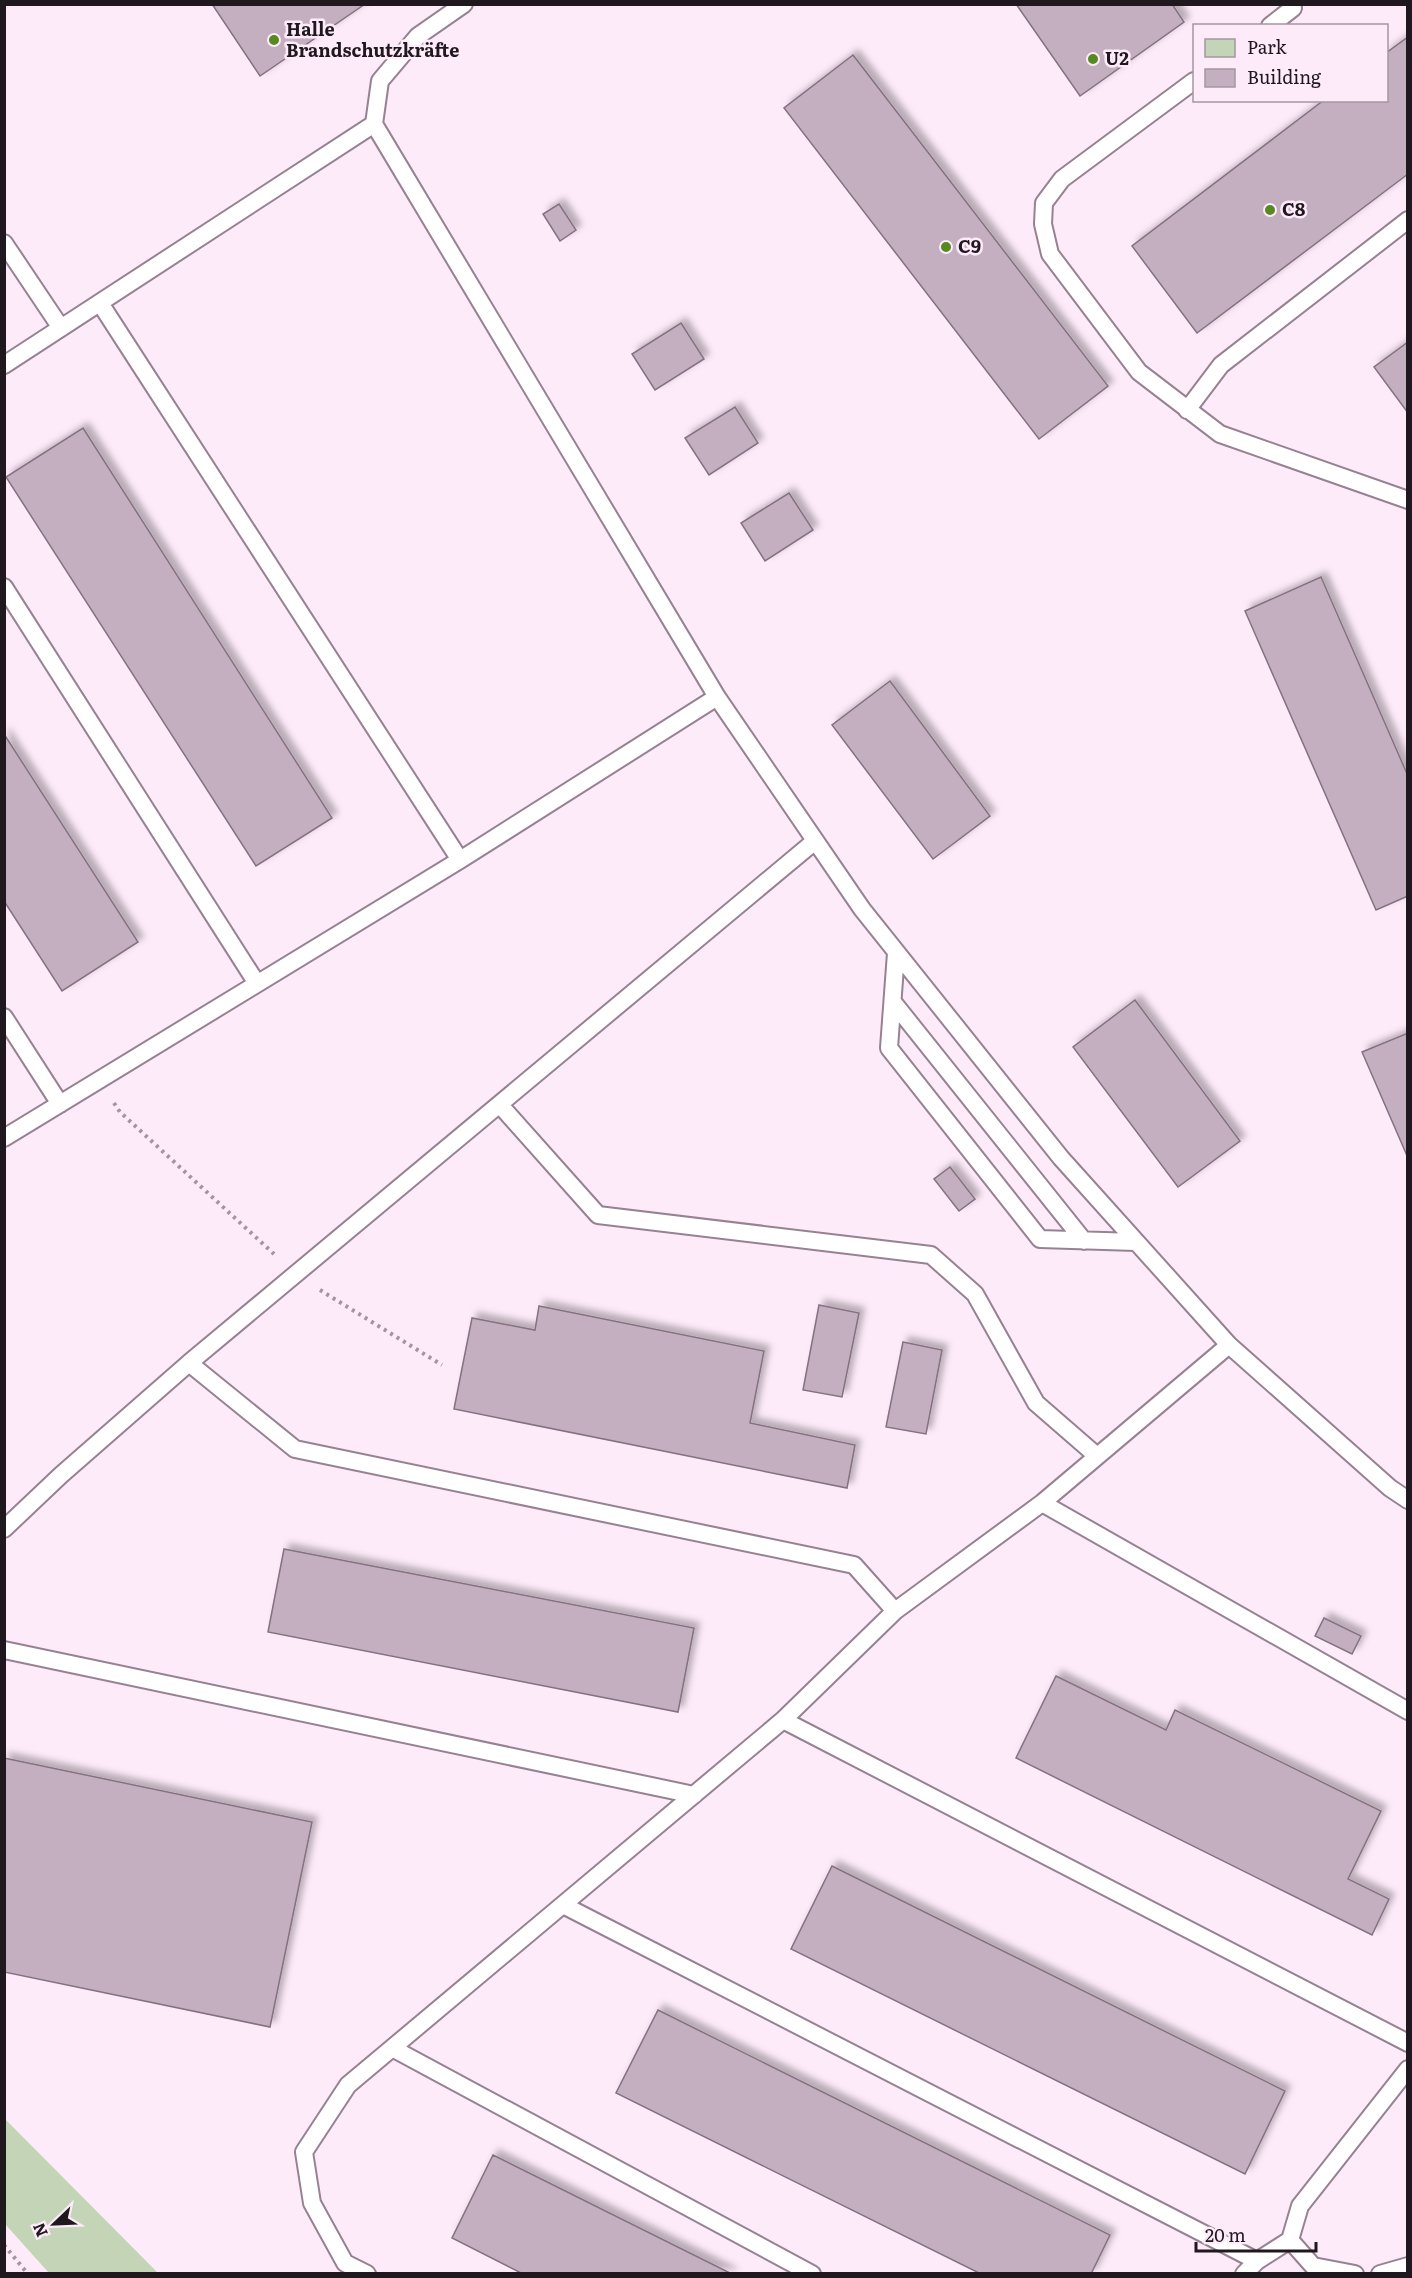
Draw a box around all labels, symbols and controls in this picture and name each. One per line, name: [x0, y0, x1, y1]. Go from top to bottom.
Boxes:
place label: Halle Brandschutzkräfte: [286, 15, 460, 63]
legend: [1193, 24, 1388, 102]
marker: Halle Brandschutzkräfte: [267, 33, 281, 47]
text: Park: [1247, 33, 1288, 60]
place label: U2: [1105, 44, 1129, 71]
marker: U2: [1086, 52, 1100, 66]
text: Building: [1247, 63, 1322, 90]
place label: C8: [1282, 195, 1306, 222]
marker: C8: [1263, 203, 1277, 217]
place label: C9: [958, 232, 981, 259]
marker: C9: [939, 240, 953, 254]
north arrow: [24, 2194, 84, 2254]
scale bar: [1196, 2215, 1316, 2253]
text: N: [26, 2219, 53, 2241]
text: 20 m: [1205, 2221, 1246, 2248]

